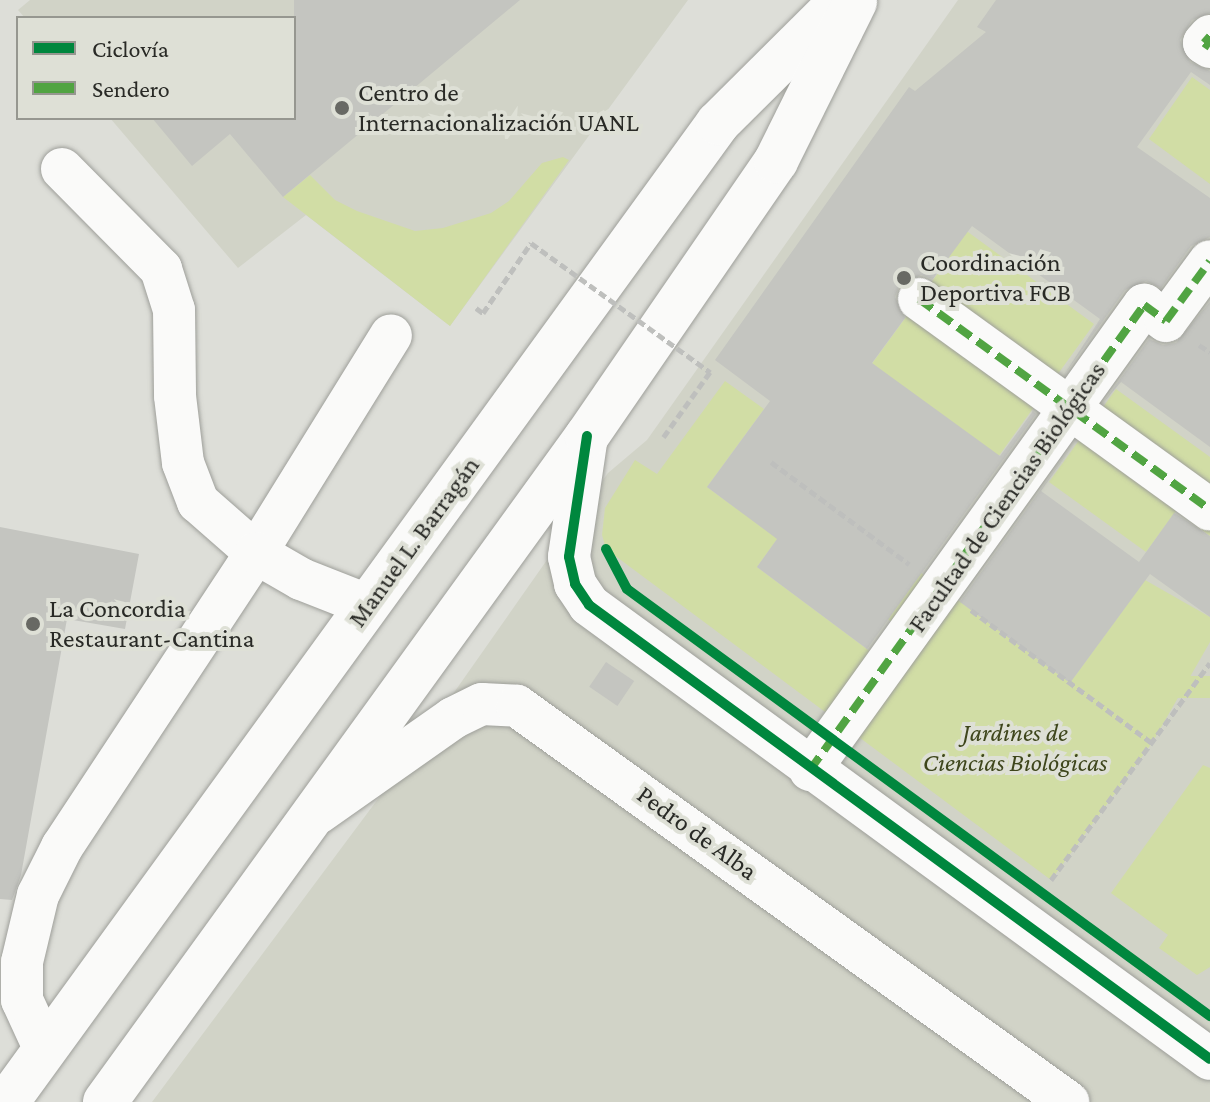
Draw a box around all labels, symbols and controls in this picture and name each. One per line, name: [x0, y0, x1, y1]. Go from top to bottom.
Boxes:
legend: [16, 16, 296, 120]
text: Ciclovía: [92, 35, 169, 62]
text: Sendero: [92, 75, 170, 102]
place label: Centro de Internacionalización UANL: [358, 77, 639, 138]
marker: Centro de Internacionalización UANL: [333, 99, 351, 117]
place label: Coordinación Deportiva FCB: [920, 247, 1071, 308]
marker: Coordinación Deportiva FCB: [895, 269, 913, 287]
street label: Facultad de Ciencias Biológicas: [902, 356, 1112, 638]
street label: Manuel L. Barragán: [342, 451, 486, 633]
place label: La Concordia Restaurant-Cantina: [49, 593, 254, 654]
marker: La Concordia Restaurant-Cantina: [24, 615, 42, 633]
park label: Jardines de Ciencias Biológicas: [923, 717, 1107, 778]
street label: Pedro de Alba: [631, 779, 763, 887]

